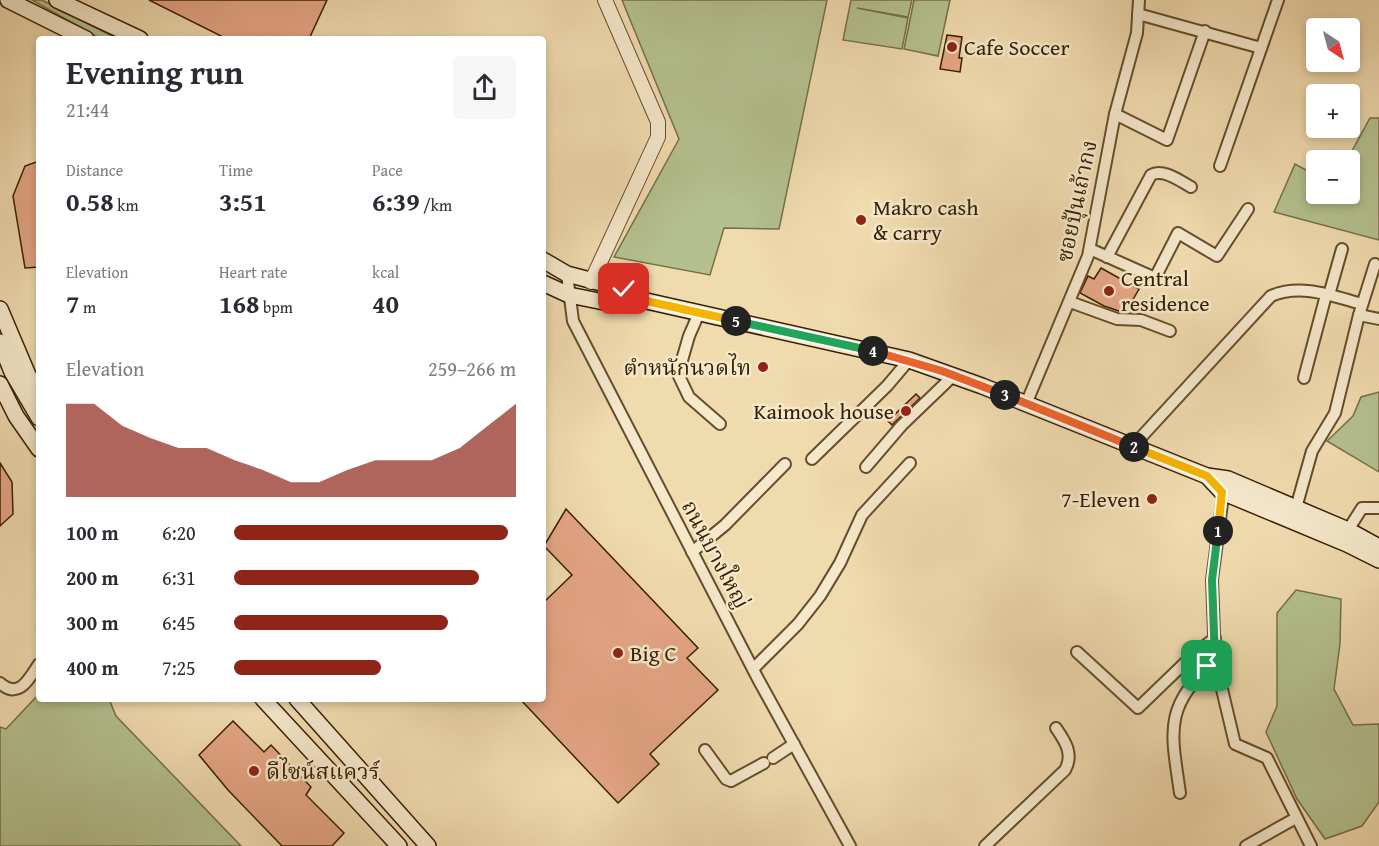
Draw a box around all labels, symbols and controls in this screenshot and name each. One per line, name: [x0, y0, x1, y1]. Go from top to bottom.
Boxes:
north arrow: [1306, 18, 1360, 72]
map controls: [1306, 18, 1360, 204]
place label: Cafe Soccer: [964, 31, 1069, 63]
marker: Cafe Soccer: [945, 40, 959, 54]
text: Evening run: [66, 48, 243, 96]
button: share: [453, 56, 516, 119]
button: +: [1306, 84, 1360, 138]
text: 21:44: [66, 95, 109, 124]
street label: ซอยปุ้นเถ้ากง: [1047, 137, 1105, 265]
button: −: [1306, 150, 1360, 204]
text: Distance: [66, 158, 123, 182]
text: Time: [219, 158, 253, 182]
text: Pace: [372, 158, 403, 182]
text: 0.58: [66, 182, 114, 221]
text: 3:51: [219, 182, 267, 221]
text: 6:39: [372, 182, 420, 221]
place label: Makro cash & carry: [873, 191, 979, 248]
text: km: [114, 193, 138, 217]
text: /km: [420, 193, 452, 217]
marker: Makro cash & carry: [854, 213, 868, 227]
text: Elevation: [66, 260, 129, 284]
text: Heart rate: [219, 260, 288, 284]
text: kcal: [372, 260, 399, 284]
place label: Central residence: [1121, 262, 1209, 319]
pin: [598, 263, 649, 314]
icon: check: [607, 272, 640, 305]
text: 7: [66, 284, 79, 323]
text: 168: [219, 284, 259, 323]
text: 40: [372, 284, 399, 323]
marker: Central residence: [1102, 284, 1116, 298]
text: m: [79, 295, 96, 319]
text: bpm: [259, 295, 293, 319]
pin: 5: [721, 306, 751, 336]
text: 5: [732, 309, 740, 333]
pin: 4: [858, 336, 888, 366]
text: 4: [869, 339, 877, 363]
place label: ตำหนักนวดไท: [623, 351, 751, 383]
text: Elevation: [66, 354, 144, 383]
text: 259–266 m: [428, 354, 516, 383]
marker: ตำหนักนวดไท: [756, 360, 770, 374]
pin: 3: [990, 380, 1020, 410]
text: 3: [1001, 383, 1009, 407]
place label: Kaimook house: [753, 395, 894, 427]
marker: Kaimook house: [899, 404, 913, 418]
pin: 2: [1119, 432, 1149, 462]
text: 2: [1130, 435, 1138, 459]
place label: 7-Eleven: [1061, 483, 1141, 515]
marker: 7-Eleven: [1145, 492, 1159, 506]
street label: ถนนบางใหญ่: [674, 494, 758, 614]
pin: 1: [1203, 516, 1233, 546]
text: 100 m: [66, 518, 119, 547]
text: 6:20: [162, 518, 196, 547]
text: 1: [1214, 519, 1222, 543]
text: 200 m: [66, 563, 119, 592]
text: 6:31: [162, 563, 196, 592]
text: 300 m: [66, 608, 119, 637]
text: 6:45: [162, 608, 196, 637]
place label: Big C: [630, 637, 676, 669]
pin: [1181, 640, 1232, 691]
marker: Big C: [611, 646, 625, 660]
icon: arrive: [1190, 649, 1223, 682]
text: 400 m: [66, 653, 119, 682]
text: 7:25: [162, 653, 196, 682]
place label: ดีไซน์สแควร์: [266, 755, 380, 787]
marker: ดีไซน์สแควร์: [247, 764, 261, 778]

